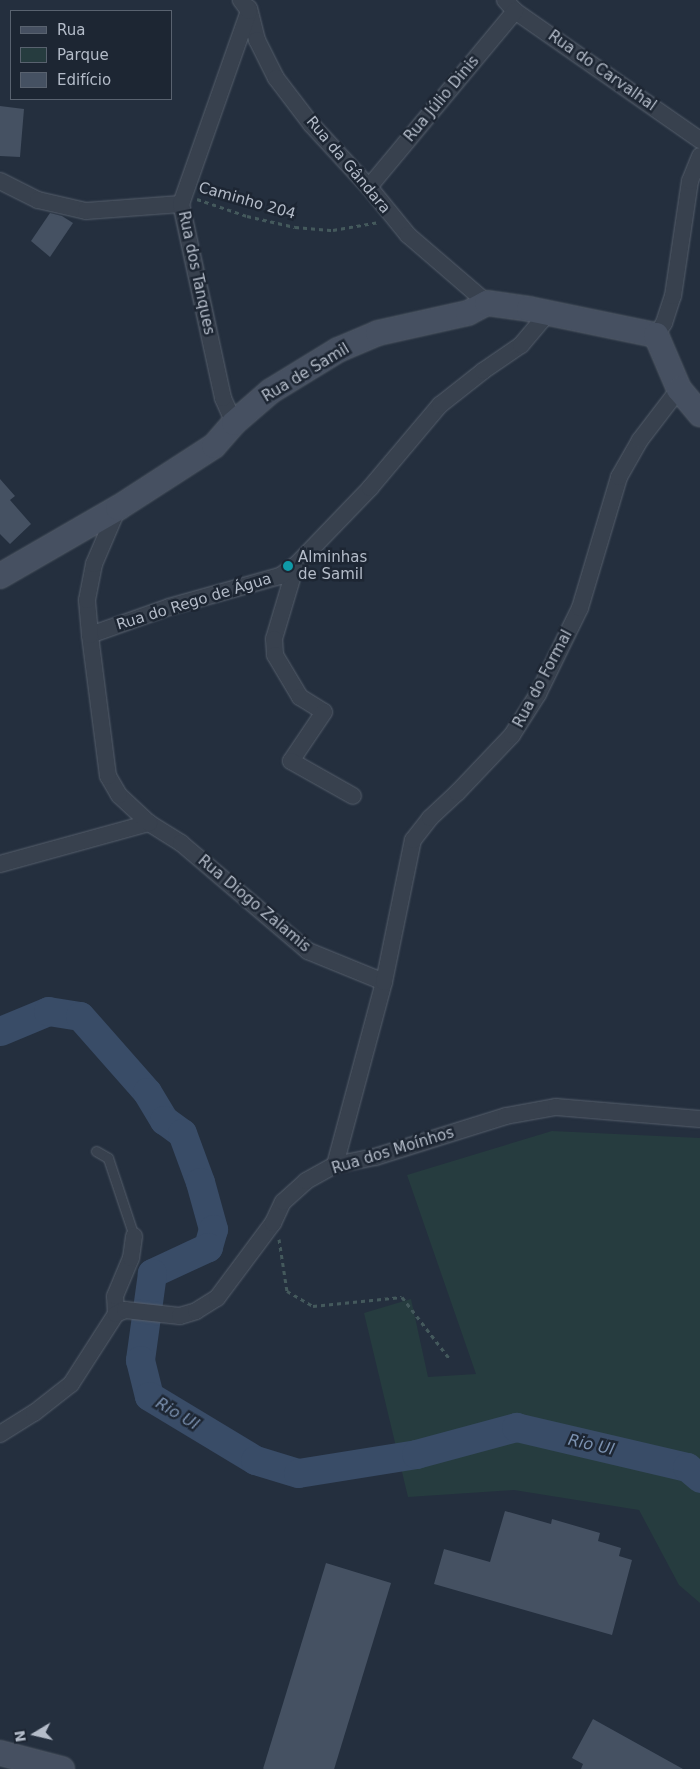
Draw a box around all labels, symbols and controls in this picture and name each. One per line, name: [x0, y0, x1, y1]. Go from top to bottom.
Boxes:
legend: [10, 10, 172, 100]
text: Rua: [57, 21, 85, 39]
street label: Rua do Carvalhal: [545, 27, 659, 115]
text: Parque: [57, 46, 109, 64]
street label: Rua Júlio Dinis: [401, 52, 483, 146]
text: Edifício: [57, 71, 111, 89]
street label: Rua da Gândara: [302, 113, 394, 217]
street label: Caminho 204: [196, 179, 298, 223]
street label: Rua dos Tanques: [174, 210, 218, 336]
street label: Rua de Samil: [259, 340, 353, 406]
place label: Alminhas de Samil: [298, 548, 367, 583]
marker: Alminhas de Samil: [282, 560, 294, 572]
street label: Rua do Rego de Água: [114, 570, 274, 634]
street label: Rua do Formal: [510, 627, 576, 731]
street label: Rua Diogo Zalamis: [194, 852, 314, 956]
street label: Rua dos Moínhos: [330, 1124, 456, 1178]
water label: Rio Ul: [152, 1394, 202, 1434]
water label: Rio Ul: [566, 1430, 616, 1460]
north arrow: [10, 1709, 60, 1759]
text: N: [11, 1729, 29, 1743]

